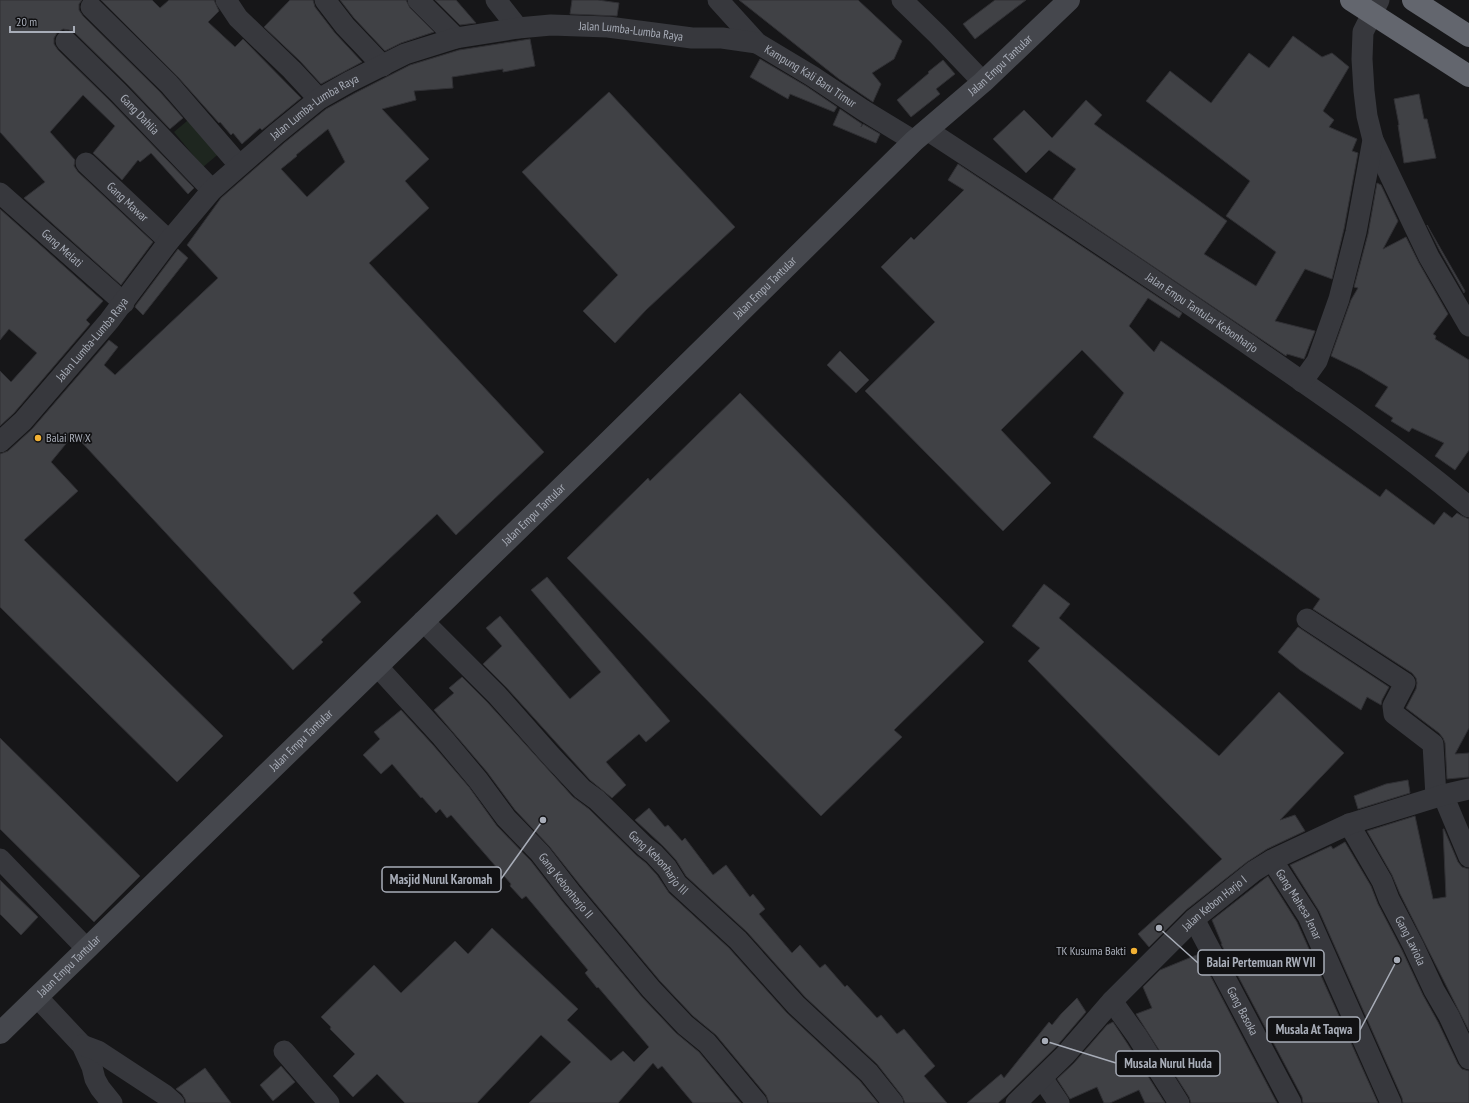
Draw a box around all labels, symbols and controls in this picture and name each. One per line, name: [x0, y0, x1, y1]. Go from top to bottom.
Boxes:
scale bar: [10, 8, 74, 34]
text: 20 m: [16, 14, 37, 29]
street label: Jalan Lumba-Lumba Raya: [578, 18, 684, 44]
street label: Jalan Empu Tantular: [964, 31, 1036, 99]
street label: Kampung Kali Baru Timur: [762, 41, 860, 111]
street label: Jalan Lumba-Lumba Raya: [266, 70, 361, 143]
street label: Gang Dahlia: [117, 91, 163, 138]
street label: Gang Mawar: [104, 179, 152, 225]
street label: Gang Melati: [39, 226, 86, 270]
street label: Jalan Empu Tantular: [729, 252, 800, 322]
street label: Jalan Empu Tantular Kebonharjo: [1142, 268, 1261, 356]
street label: Jalan Lumba-Lumba Raya: [52, 294, 131, 385]
place label: Balai RW X: [46, 430, 91, 445]
marker: Balai RW X: [33, 433, 43, 443]
street label: Jalan Empu Tantular: [498, 479, 569, 549]
street label: Jalan Empu Tantular: [265, 705, 336, 775]
street label: Gang Kebonharjo III: [626, 827, 692, 898]
street label: Gang Kebonharjo II: [536, 850, 597, 921]
street label: Gang Mahesa Jenar: [1273, 866, 1326, 942]
callout: Masjid Nurul Karomah: [382, 867, 501, 892]
text: Masjid Nurul Karomah: [390, 871, 492, 888]
street label: Jalan Kebon Harjo I: [1178, 872, 1250, 934]
street label: Gang Laviola: [1392, 913, 1429, 968]
street label: Jalan Empu Tantular: [33, 931, 104, 1001]
place label: TK Kusuma Bakti: [1056, 943, 1126, 958]
marker: TK Kusuma Bakti: [1129, 946, 1139, 956]
callout: Balai Pertemuan RW VII: [1198, 950, 1324, 975]
text: Balai Pertemuan RW VII: [1206, 954, 1316, 971]
street label: Gang Basoka: [1224, 984, 1262, 1038]
callout: Musala At Taqwa: [1267, 1017, 1360, 1042]
text: Musala At Taqwa: [1276, 1021, 1352, 1038]
callout: Musala Nurul Huda: [1116, 1051, 1220, 1076]
text: Musala Nurul Huda: [1124, 1055, 1212, 1072]

